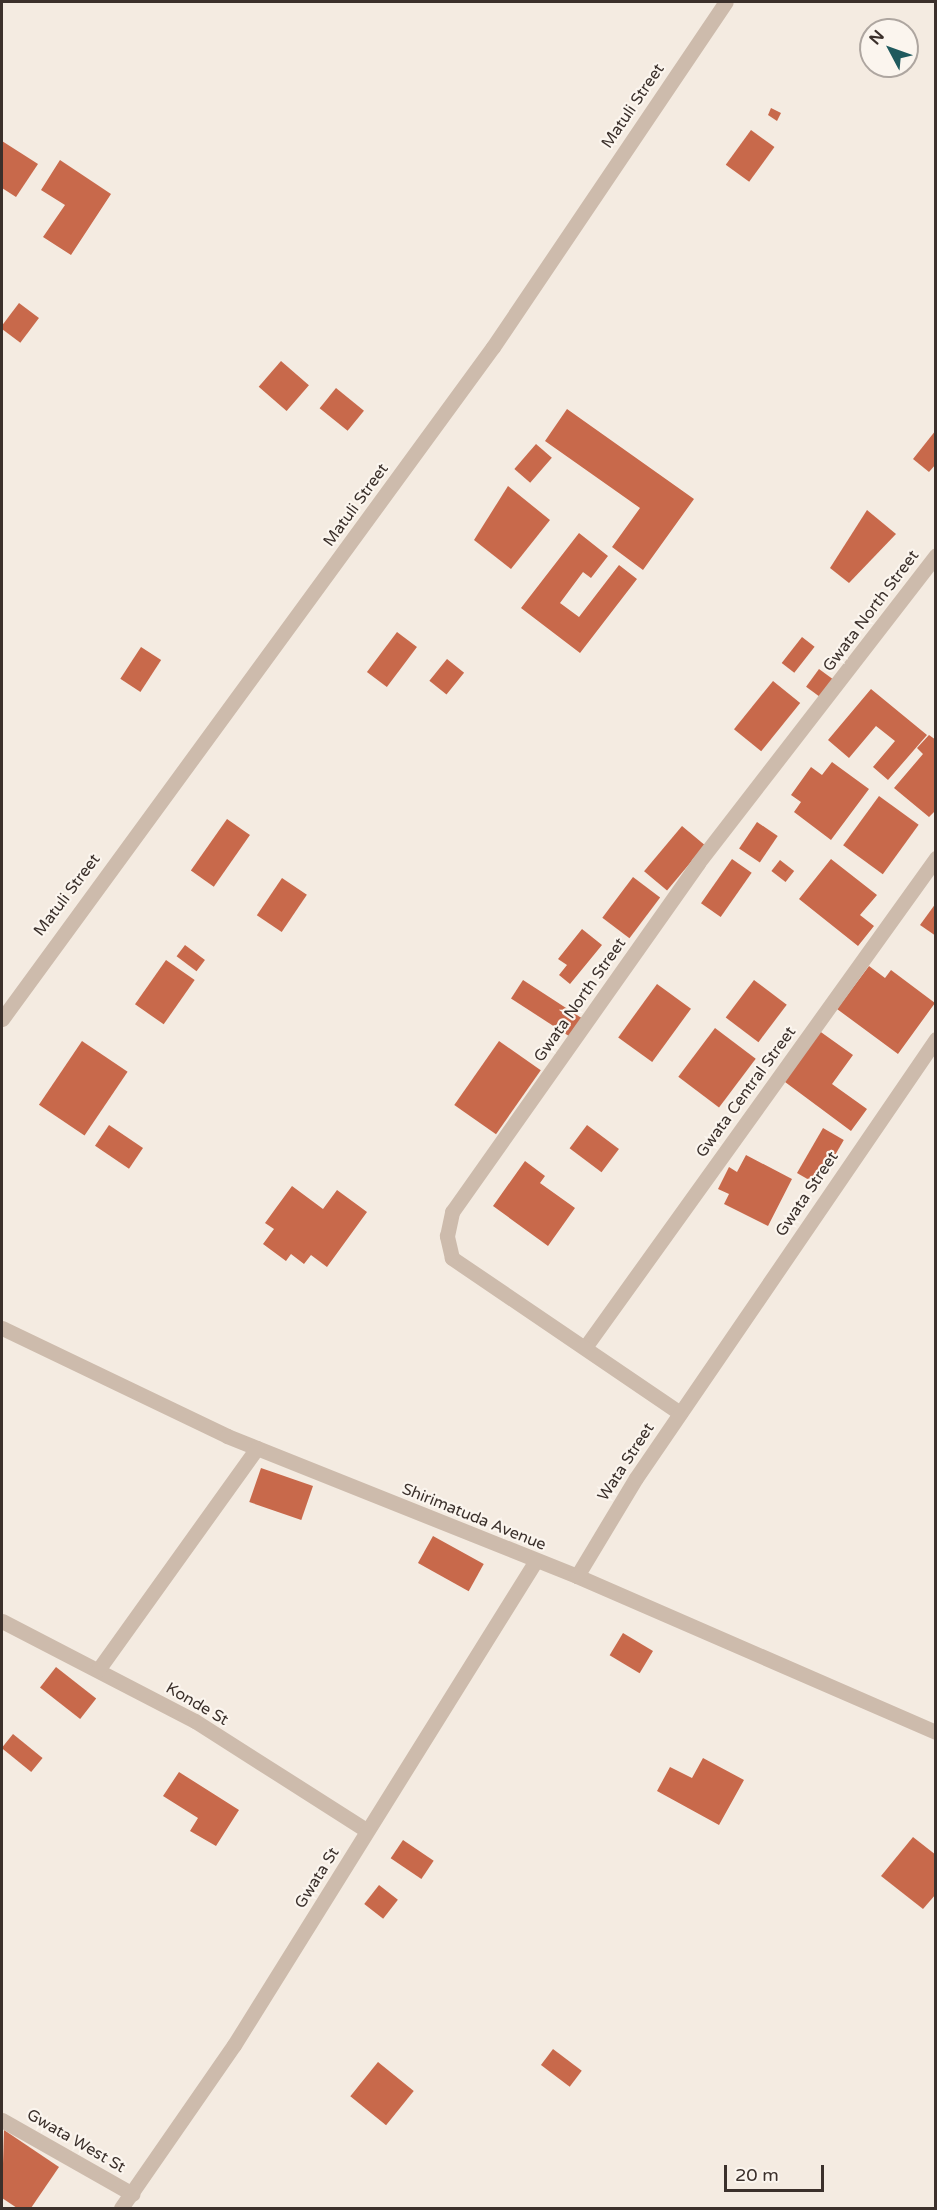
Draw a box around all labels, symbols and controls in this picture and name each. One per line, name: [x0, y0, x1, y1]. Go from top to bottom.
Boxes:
north arrow: [859, 18, 919, 78]
text: N: [865, 26, 889, 49]
street label: Matuli Street: [598, 60, 668, 152]
street label: Matuli Street: [319, 460, 393, 550]
street label: Gwata North Street: [819, 547, 923, 675]
street label: Matuli Street: [30, 850, 104, 940]
street label: Gwata North Street: [530, 934, 630, 1066]
street label: Gwata Central Street: [692, 1023, 800, 1161]
street label: Gwata Street: [772, 1148, 842, 1240]
street label: Wata Street: [594, 1419, 658, 1505]
street label: Shirimatuda Avenue: [399, 1479, 549, 1555]
street label: Konde St: [162, 1678, 232, 1730]
street label: Gwata St: [291, 1844, 343, 1912]
street label: Gwata West St: [23, 2105, 129, 2177]
scale bar: [727, 2153, 828, 2191]
text: 20 m: [735, 2164, 779, 2186]

